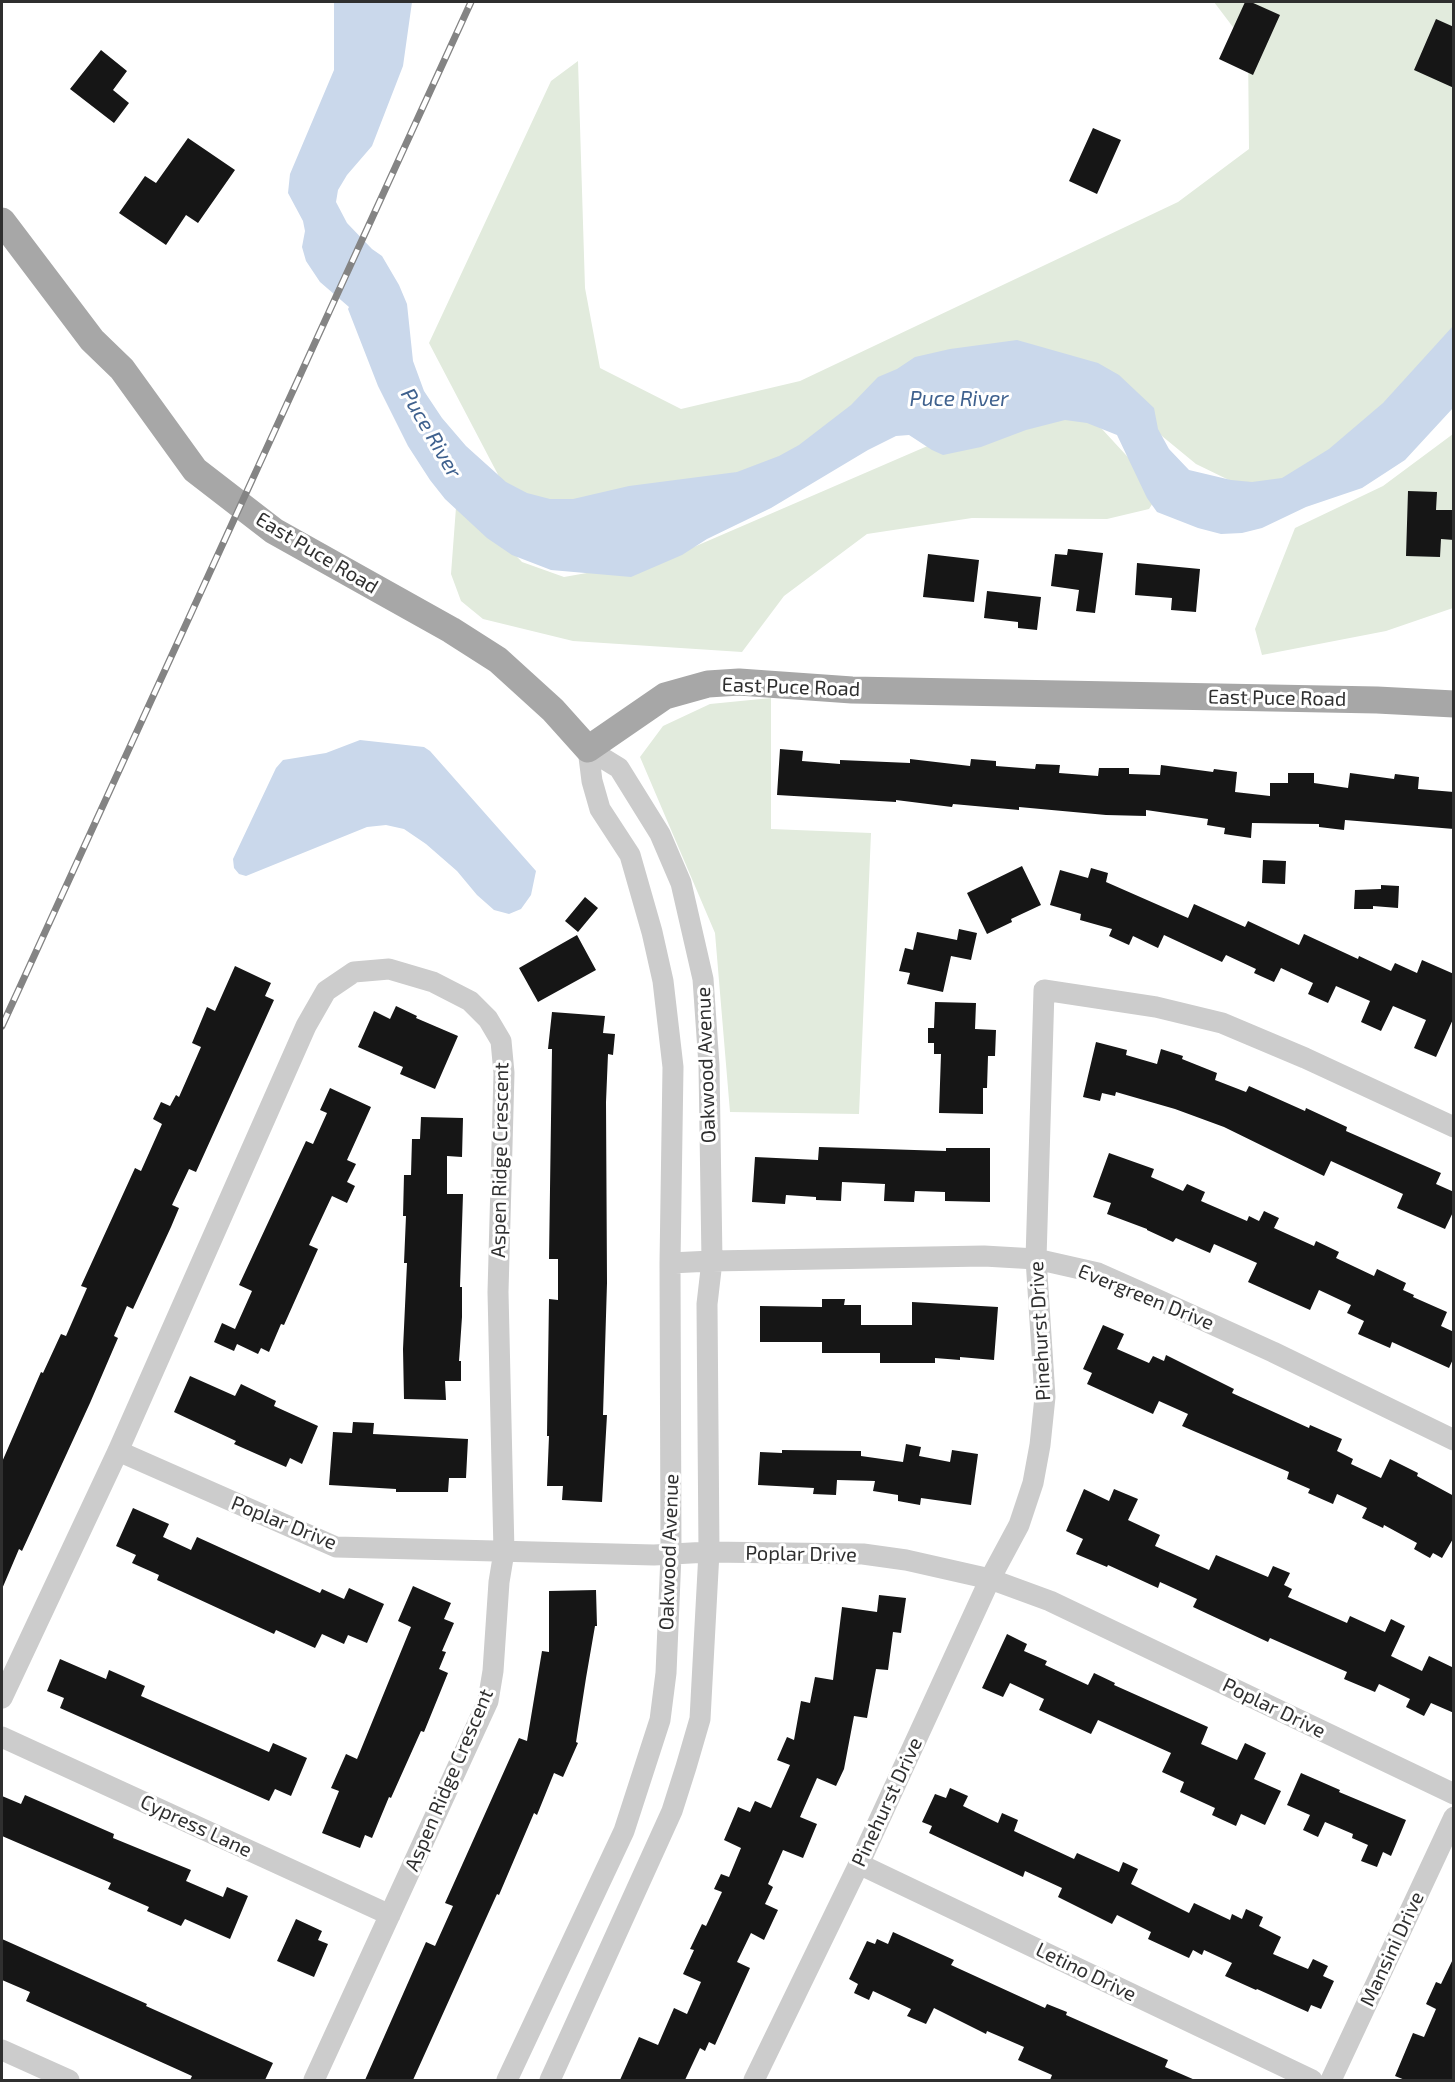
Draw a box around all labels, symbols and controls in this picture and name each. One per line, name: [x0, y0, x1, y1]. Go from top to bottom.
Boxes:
water label: Puce River: [395, 384, 467, 482]
water label: Puce River: [909, 386, 1009, 412]
street label: East Puce Road: [251, 507, 383, 599]
street label: East Puce Road: [721, 673, 861, 701]
street label: East Puce Road: [1208, 685, 1346, 711]
street label: Oakwood Avenue: [691, 986, 721, 1144]
street label: Aspen Ridge Crescent: [486, 1062, 514, 1258]
street label: Evergreen Drive: [1075, 1259, 1217, 1335]
street label: Pinehurst Drive: [1024, 1261, 1056, 1401]
street label: Oakwood Avenue: [654, 1473, 684, 1631]
street label: Poplar Drive: [228, 1491, 340, 1555]
street label: Poplar Drive: [745, 1541, 857, 1567]
street label: Poplar Drive: [1219, 1673, 1329, 1743]
street label: Aspen Ridge Crescent: [400, 1685, 498, 1875]
street label: Pinehurst Drive: [847, 1734, 927, 1870]
street label: Cypress Lane: [136, 1790, 256, 1862]
street label: Mansini Drive: [1355, 1888, 1429, 2010]
street label: Letino Drive: [1032, 1937, 1140, 2007]

